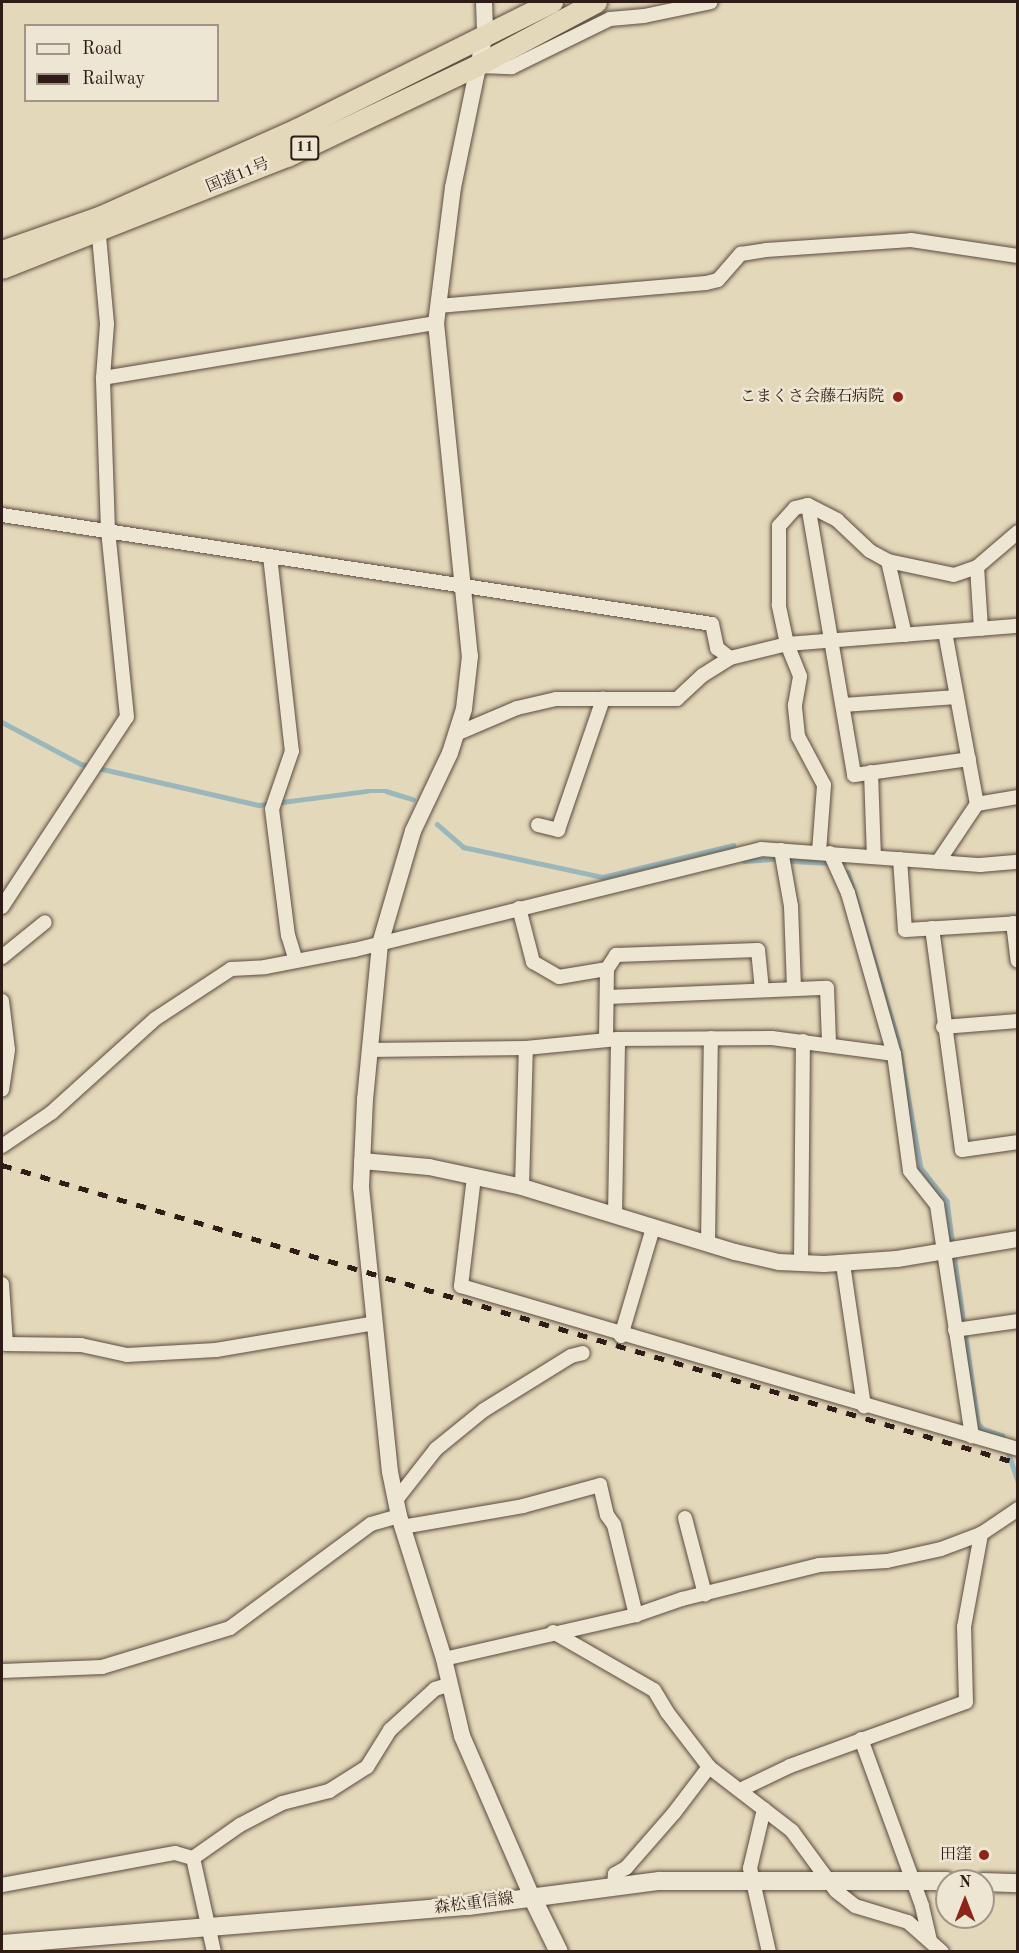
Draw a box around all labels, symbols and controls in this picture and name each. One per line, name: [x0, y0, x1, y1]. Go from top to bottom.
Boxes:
legend: [24, 24, 219, 102]
text: Road: [82, 40, 122, 58]
text: Railway: [82, 70, 145, 88]
road number: 11: [290, 136, 320, 160]
street label: 国道11号: [204, 155, 272, 197]
place label: こまくさ会藤石病院: [740, 387, 884, 407]
marker: こまくさ会藤石病院: [889, 388, 907, 406]
place label: 田窪: [940, 1845, 972, 1865]
marker: 田窪: [977, 1848, 991, 1862]
north arrow: [935, 1869, 995, 1929]
text: N: [959, 1875, 971, 1891]
street label: 森松重信線: [433, 1890, 515, 1918]

